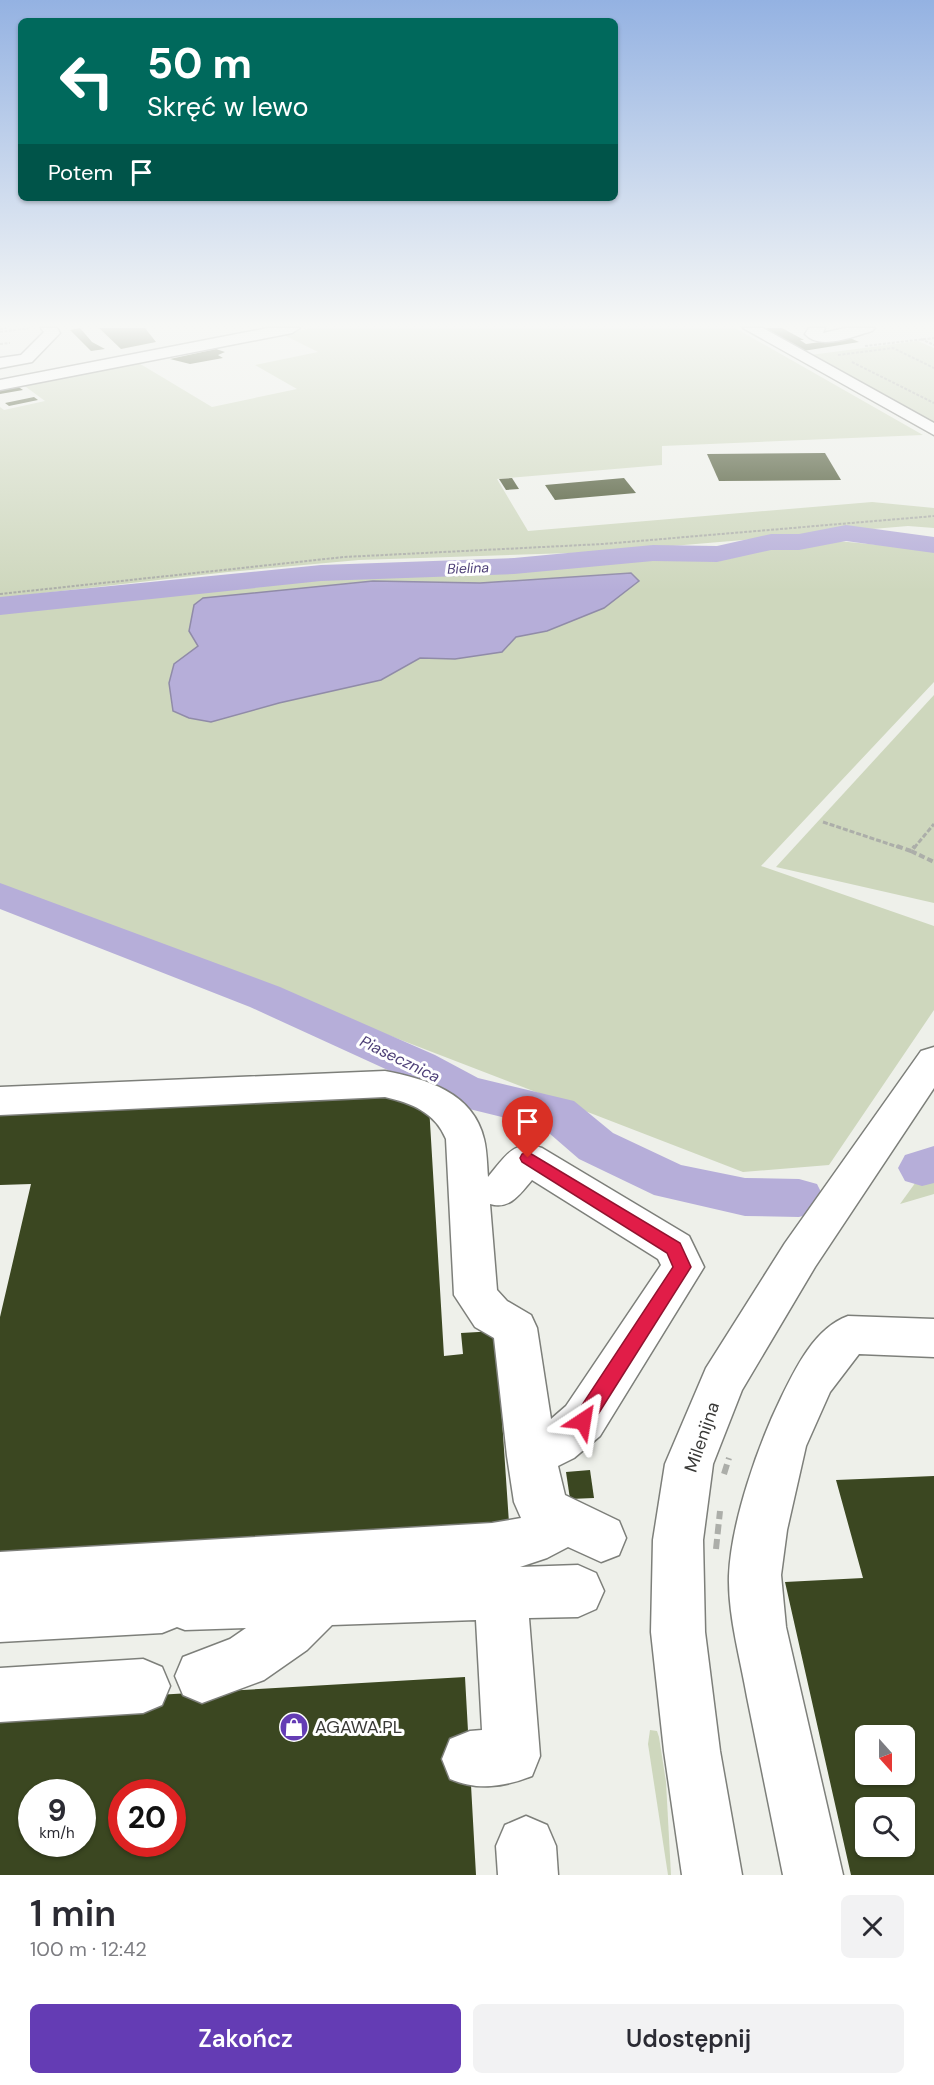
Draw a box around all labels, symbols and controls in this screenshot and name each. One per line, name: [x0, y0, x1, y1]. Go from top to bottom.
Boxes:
text: 50 m: [147, 36, 252, 91]
icon: left: [48, 42, 126, 120]
text: Skręć w lewo: [147, 89, 308, 124]
icon: arrive: [125, 156, 158, 189]
text: Potem: [48, 158, 113, 187]
water label: Bielina: [447, 558, 490, 578]
water label: Piasecznica: [356, 1031, 444, 1087]
pin: [502, 1096, 553, 1158]
icon: arrive: [511, 1105, 544, 1138]
position arrow: [551, 1389, 615, 1453]
street label: Milenijna: [679, 1399, 725, 1475]
shop icon: AGAWA.PL: [278, 1711, 310, 1743]
place label: AGAWA.PL: [315, 1715, 402, 1739]
north arrow: [855, 1725, 915, 1785]
map controls: [855, 1725, 915, 1857]
speed limit sign: 20: [108, 1779, 186, 1857]
text: 9: [47, 1791, 67, 1830]
button: search: [855, 1797, 915, 1857]
text: km/h: [39, 1823, 75, 1843]
text: 1 min: [30, 1890, 116, 1937]
button: close: [841, 1895, 904, 1958]
text: 100 m · 12:42: [30, 1936, 147, 1962]
button: Zakończ: [30, 2004, 461, 2073]
button: Udostępnij: [473, 2004, 904, 2073]

